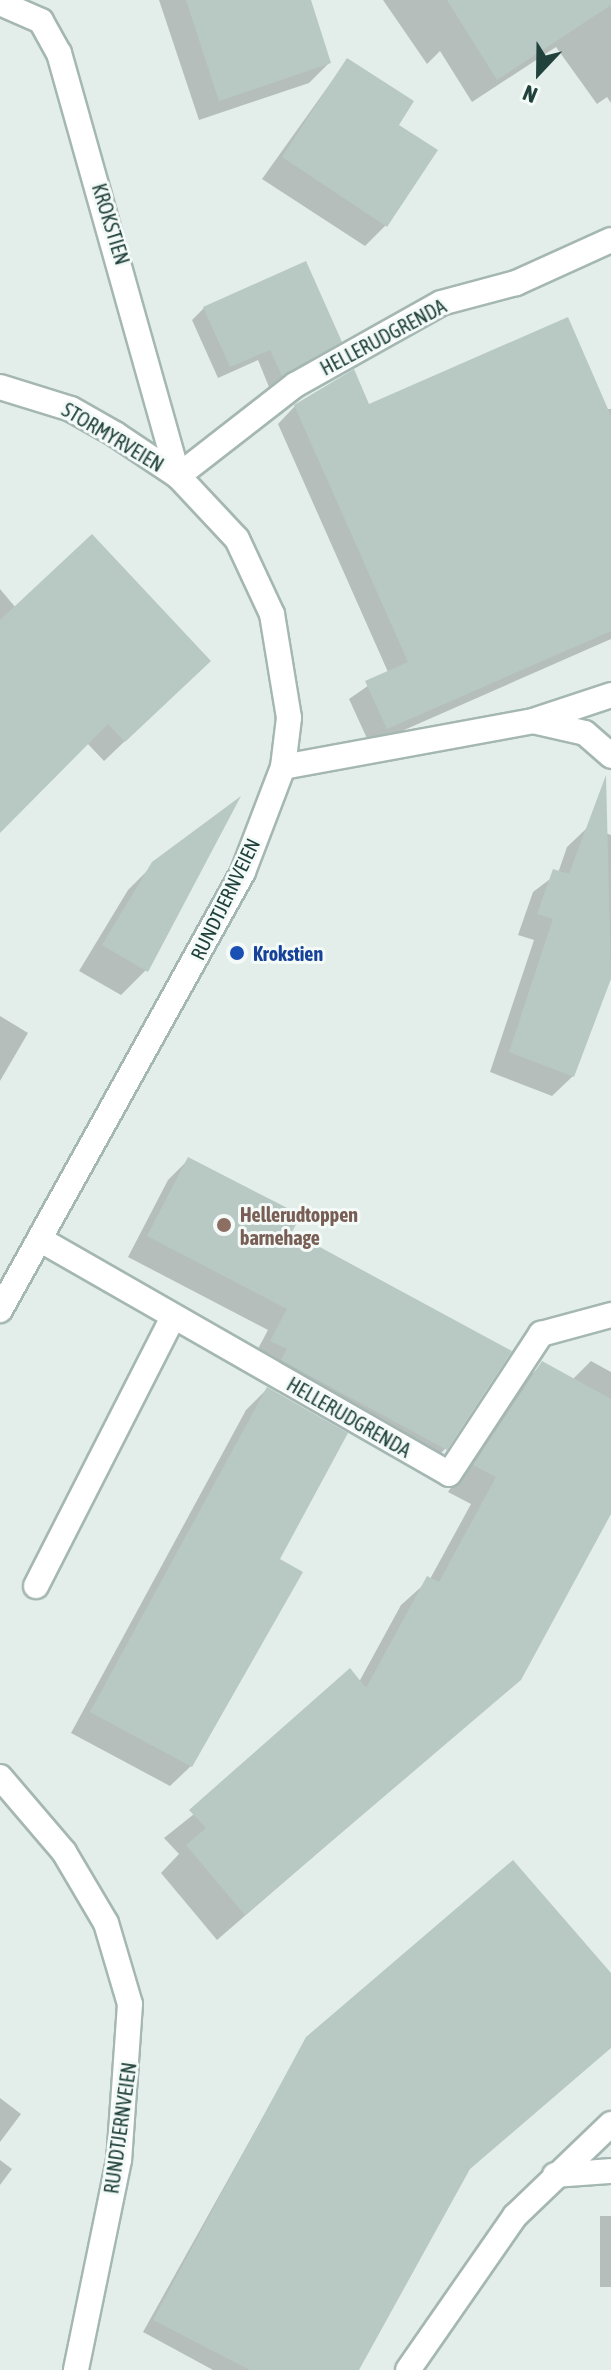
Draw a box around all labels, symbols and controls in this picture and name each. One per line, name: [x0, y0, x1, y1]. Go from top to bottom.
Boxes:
north arrow: [499, 32, 579, 112]
text: N: [519, 80, 541, 109]
street label: KROKSTIEN: [87, 180, 135, 268]
street label: HELLERUDGRENDA: [316, 294, 450, 380]
street label: STORMYRVEIEN: [58, 397, 168, 477]
street label: RUNDTJERNVEIEN: [185, 834, 265, 964]
place label: Krokstien: [253, 941, 323, 965]
marker: Krokstien: [228, 944, 246, 962]
place label: Hellerudtoppen barnehage: [240, 1202, 358, 1249]
marker: Hellerudtoppen barnehage: [215, 1216, 233, 1234]
street label: HELLERUDGRENDA: [283, 1372, 415, 1462]
street label: RUNDTJERNVEIEN: [99, 2061, 141, 2195]

